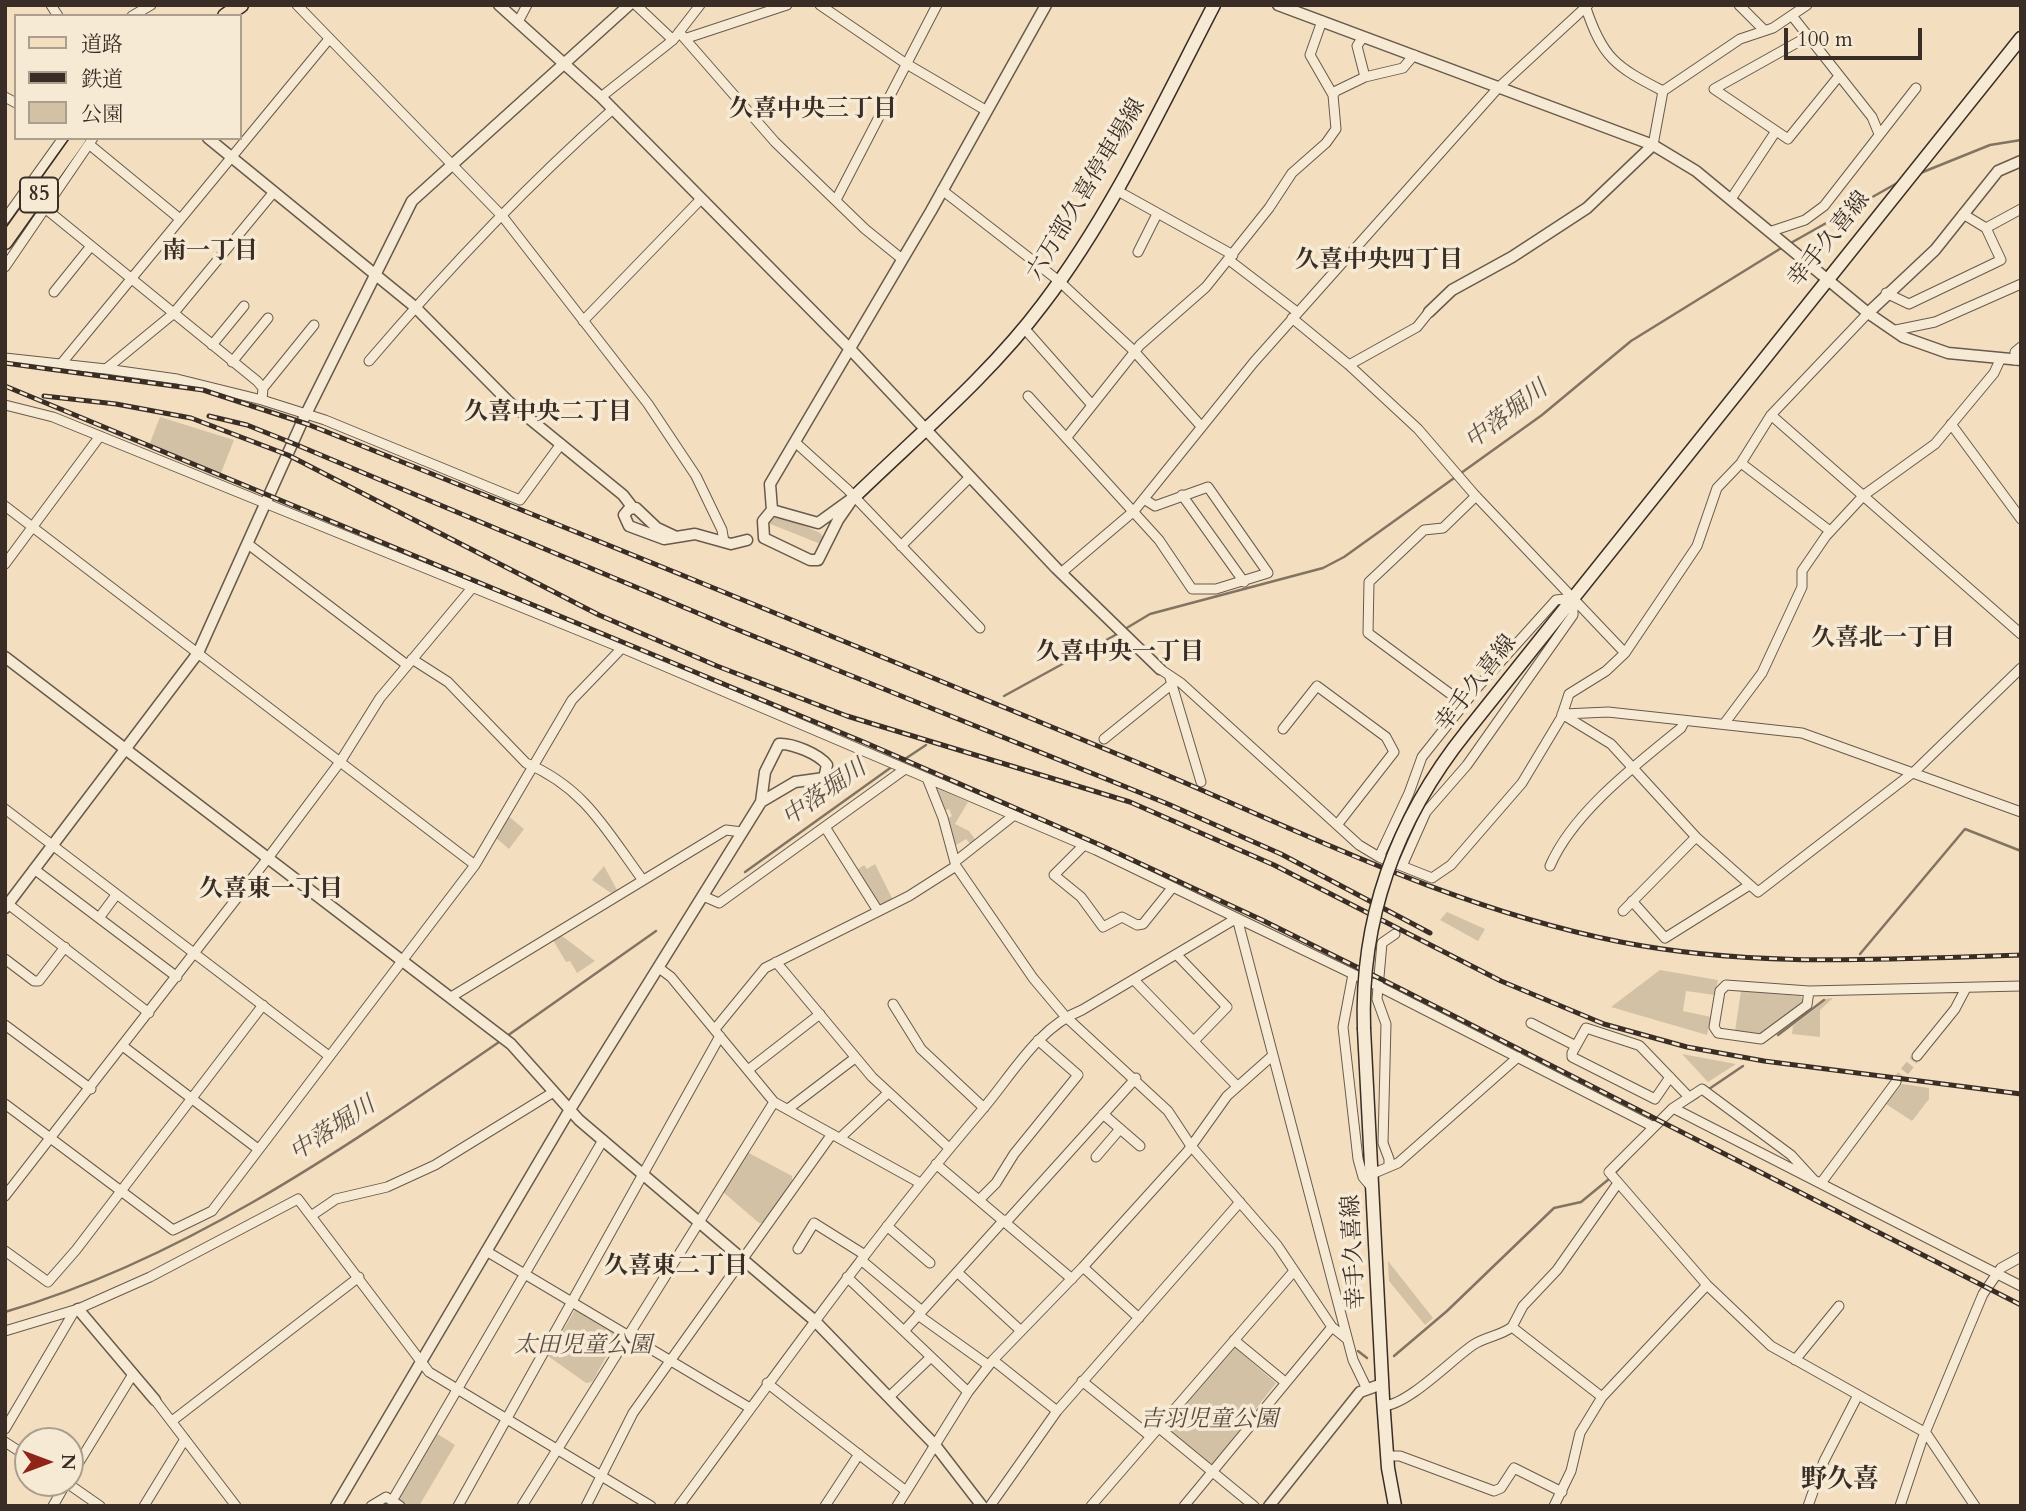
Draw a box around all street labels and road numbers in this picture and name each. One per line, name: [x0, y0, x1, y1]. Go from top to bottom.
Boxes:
street label: 六万部久喜停車場線: [1022, 94, 1152, 286]
road number: 85: [20, 178, 58, 212]
street label: 幸手久喜線: [1783, 187, 1877, 293]
street label: 幸手久喜線: [1431, 630, 1523, 738]
street label: 幸手久喜線: [1338, 1194, 1372, 1310]

